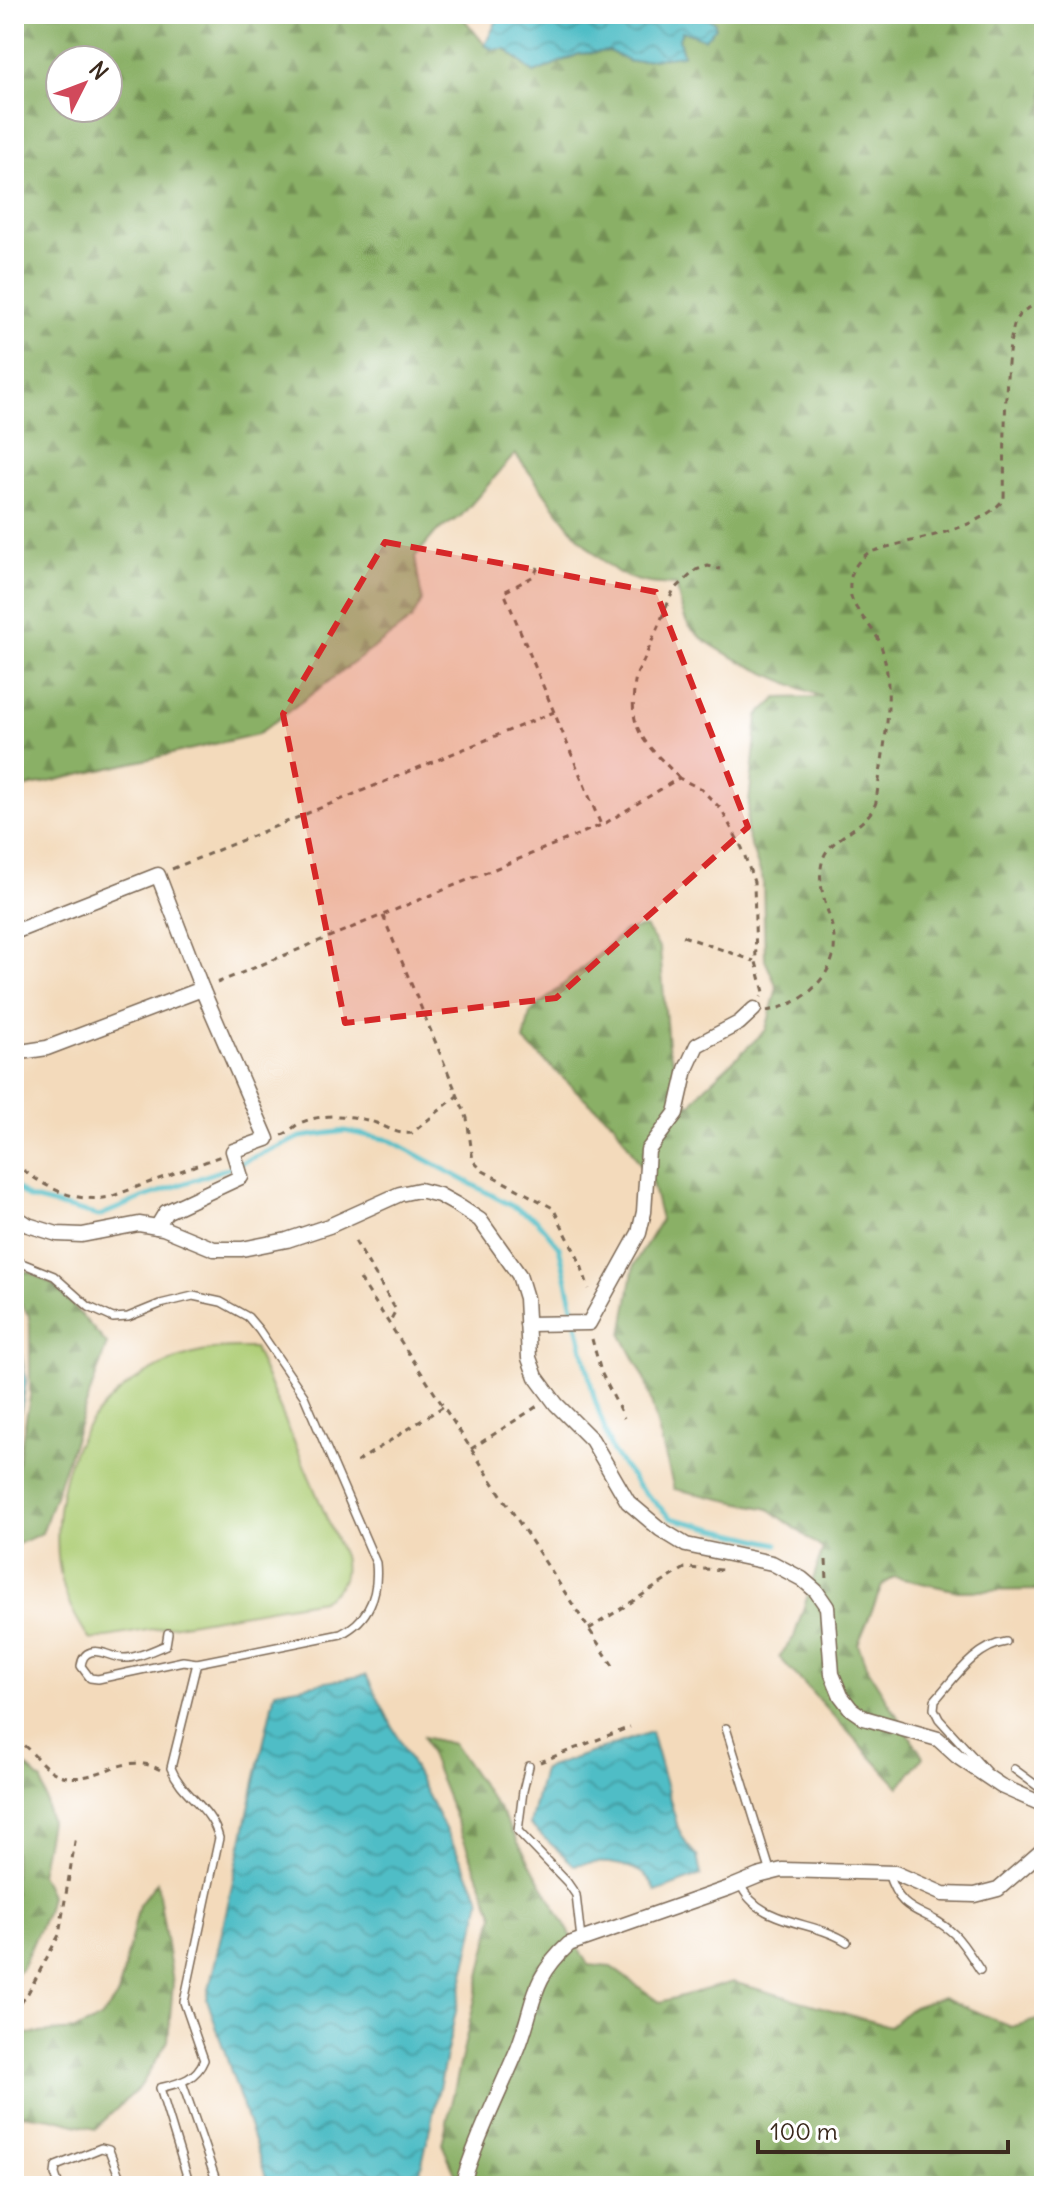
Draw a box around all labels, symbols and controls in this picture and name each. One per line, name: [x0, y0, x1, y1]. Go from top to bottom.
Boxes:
north arrow: [44, 44, 124, 124]
text: N: [83, 56, 114, 86]
scale bar: [758, 2104, 1008, 2154]
text: 100 m: [770, 2116, 838, 2146]

